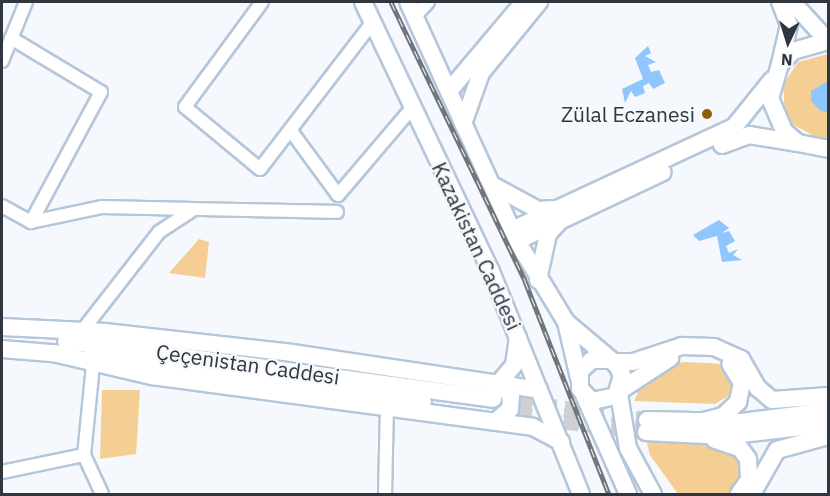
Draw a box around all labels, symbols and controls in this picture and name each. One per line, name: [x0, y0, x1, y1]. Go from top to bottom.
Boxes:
north arrow: [758, 12, 818, 72]
text: N: [780, 50, 793, 70]
place label: Zülal Eczanesi: [561, 101, 695, 127]
marker: Zülal Eczanesi: [700, 107, 714, 121]
street label: Kazakistan Caddesi: [427, 158, 527, 334]
street label: Çeçenistan Caddesi: [155, 339, 341, 389]

